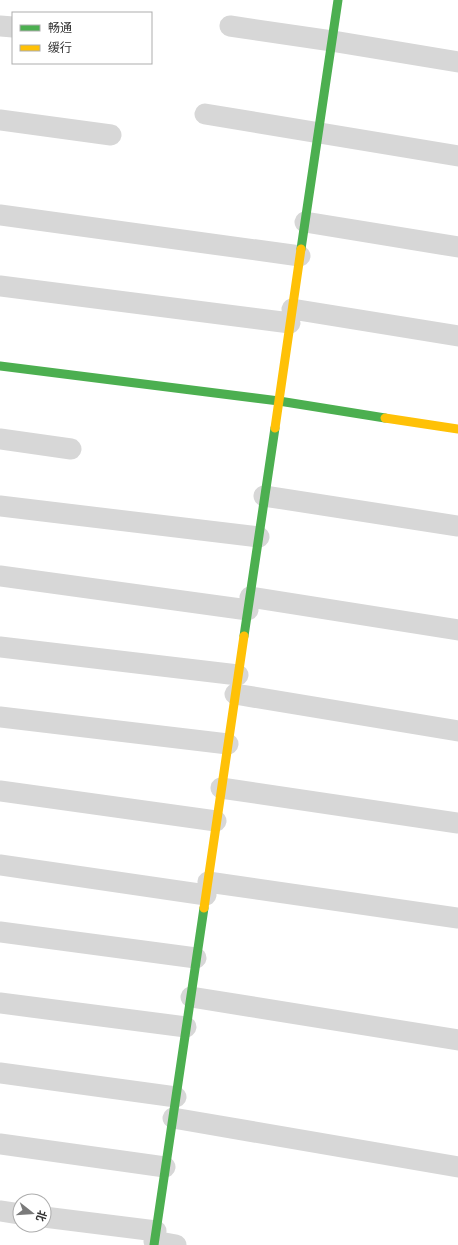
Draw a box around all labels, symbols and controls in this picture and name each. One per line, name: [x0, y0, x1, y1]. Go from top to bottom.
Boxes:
legend: [12, 12, 152, 64]
text: 畅通: [48, 20, 72, 37]
text: 缓行: [48, 40, 72, 57]
north arrow: [12, 1193, 52, 1233]
text: 北: [32, 1208, 50, 1223]

